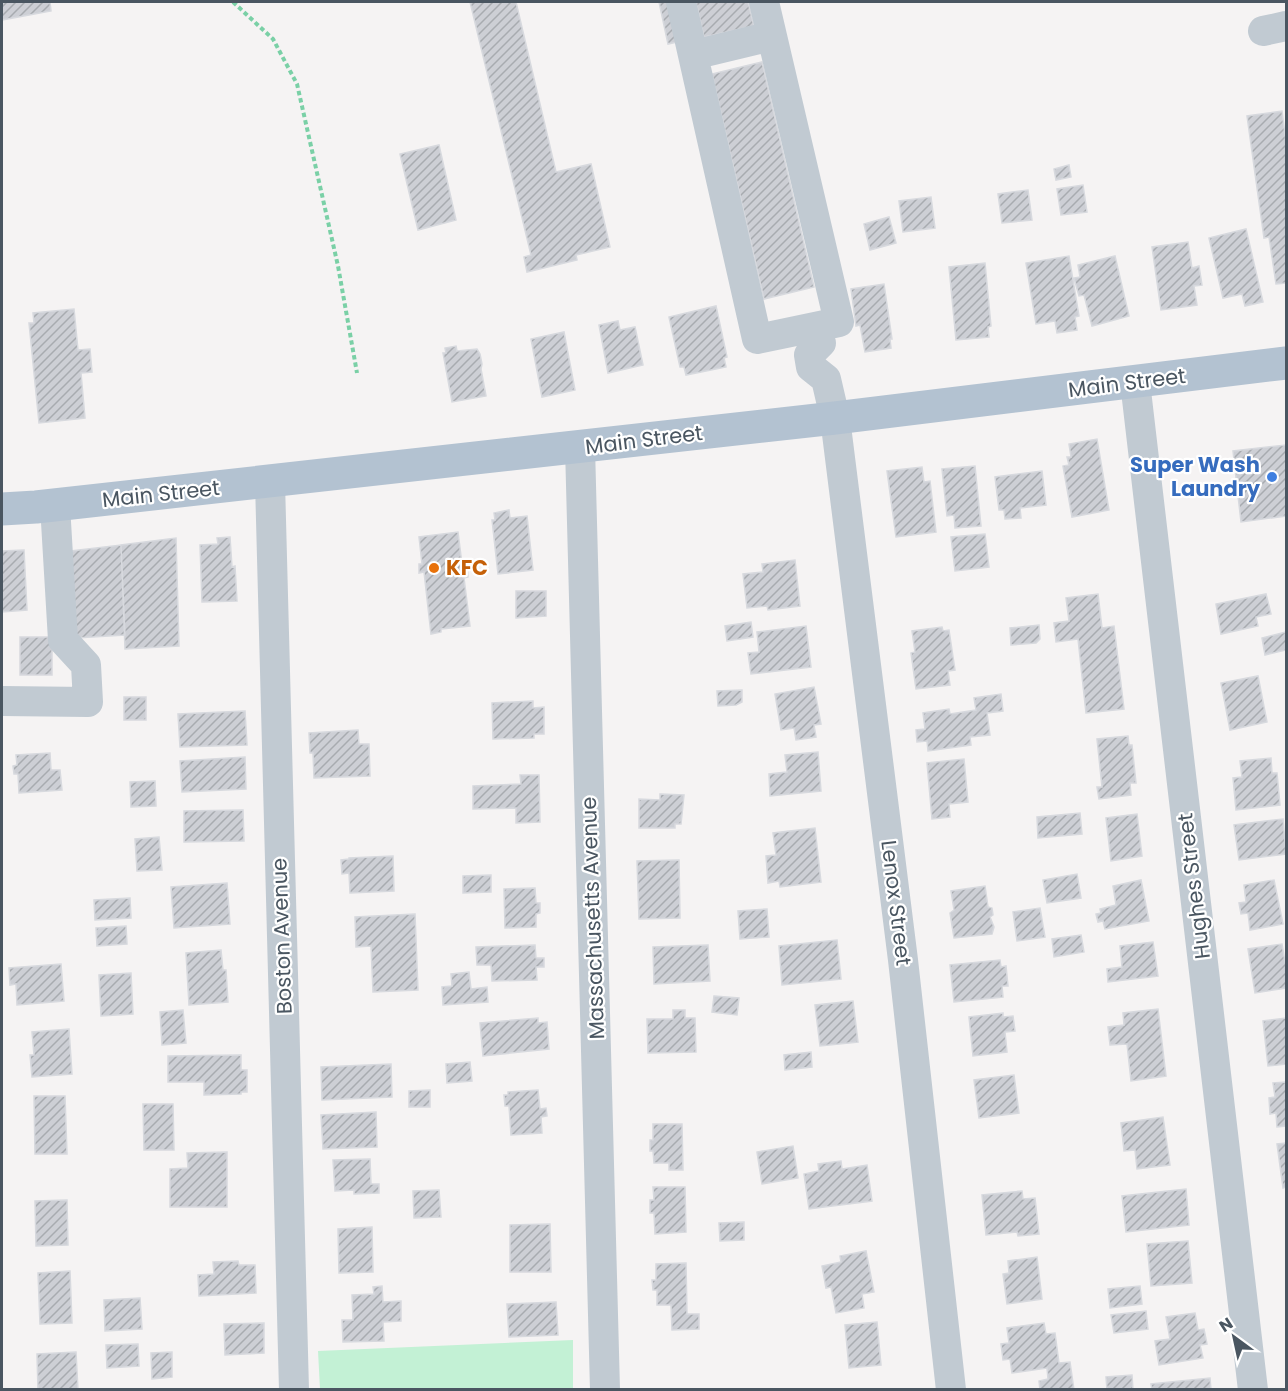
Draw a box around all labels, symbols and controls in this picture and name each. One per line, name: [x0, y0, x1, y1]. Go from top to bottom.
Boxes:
street label: Main Street: [1067, 361, 1187, 404]
street label: Main Street: [584, 418, 704, 461]
place label: Super Wash Laundry: [1130, 450, 1261, 503]
marker: Super Wash Laundry: [1265, 470, 1279, 484]
street label: Main Street: [101, 473, 221, 514]
place label: KFC: [446, 553, 488, 582]
marker: KFC: [427, 561, 441, 575]
street label: Massachusetts Avenue: [574, 796, 611, 1040]
street label: Hughes Street: [1170, 811, 1217, 961]
street label: Lenox Street: [874, 839, 919, 967]
street label: Boston Avenue: [264, 857, 299, 1015]
north arrow: [1204, 1307, 1264, 1367]
text: N: [1215, 1312, 1237, 1338]

